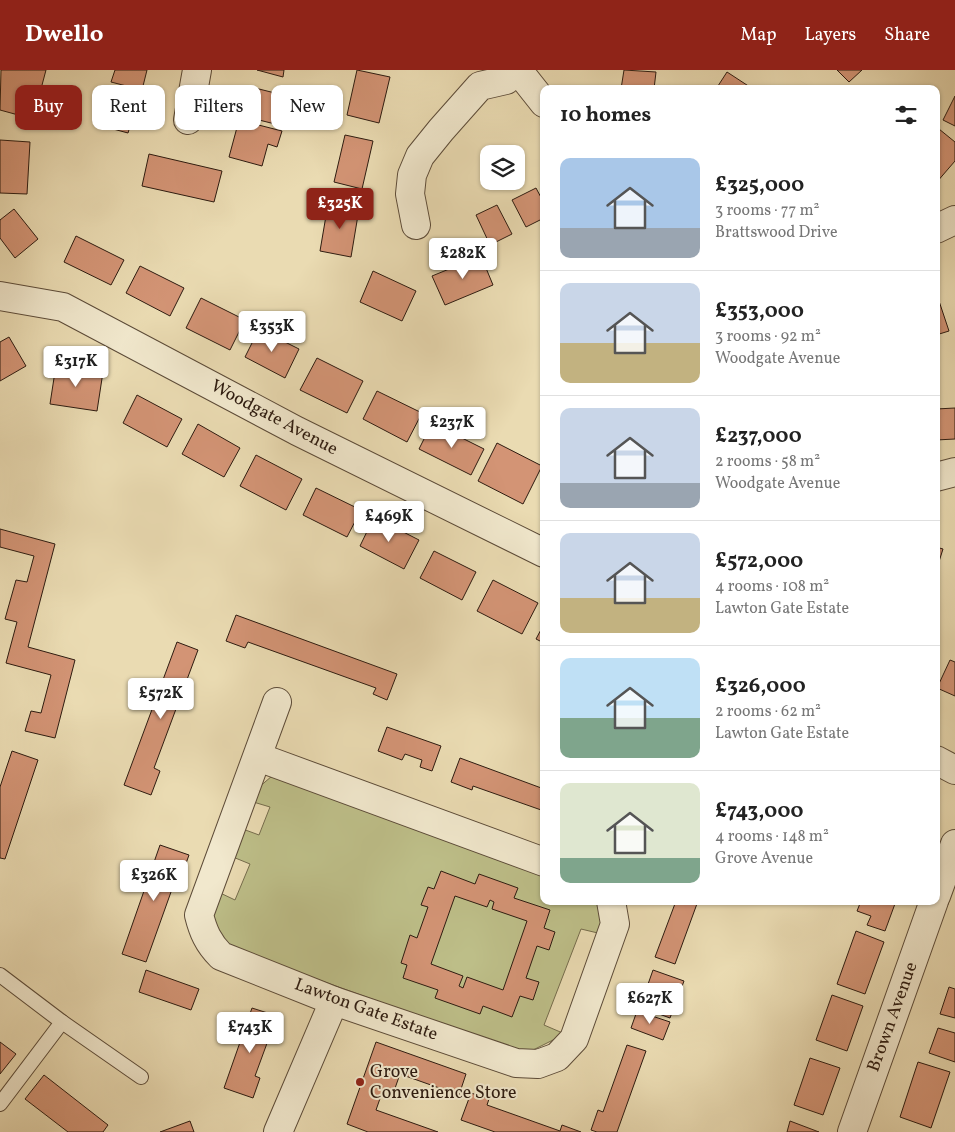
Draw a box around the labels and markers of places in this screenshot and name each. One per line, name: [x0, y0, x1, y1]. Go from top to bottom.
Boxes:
pin: £325K: [305, 188, 375, 230]
pin: £282K: [428, 238, 498, 280]
pin: £353K: [237, 310, 307, 353]
pin: £317K: [41, 346, 111, 388]
pin: £237K: [417, 406, 487, 449]
pin: £469K: [354, 500, 424, 543]
pin: £572K: [126, 678, 196, 720]
pin: £326K: [119, 860, 189, 902]
pin: £627K: [615, 982, 685, 1025]
pin: £743K: [215, 1012, 285, 1054]
place label: Grove Convenience Store: [370, 1060, 517, 1106]
marker: Grove Convenience Store: [354, 1076, 366, 1088]

